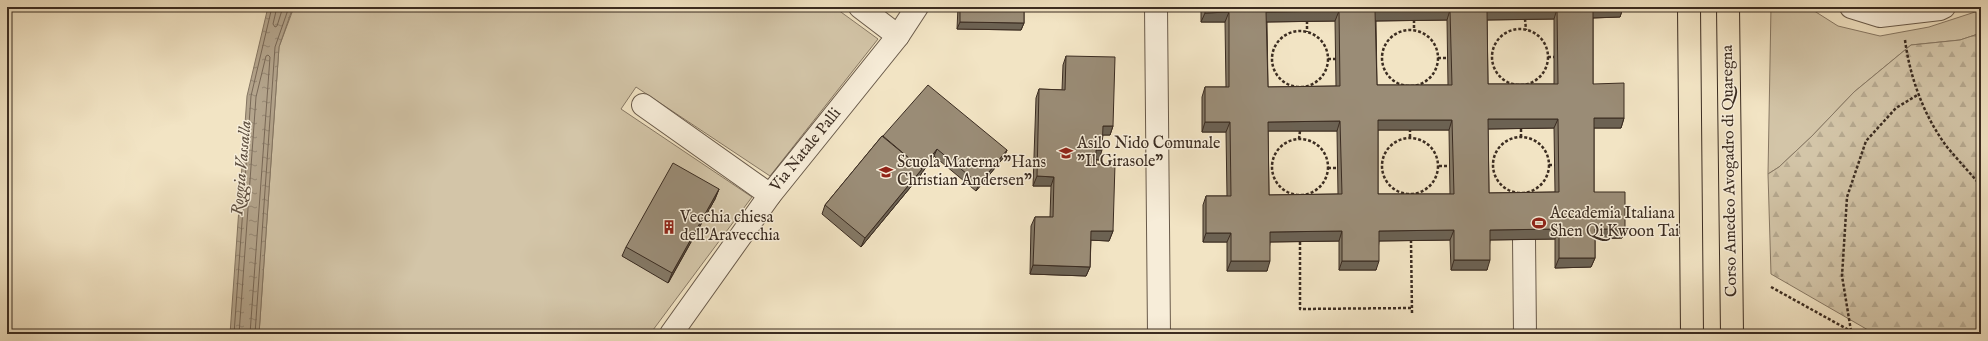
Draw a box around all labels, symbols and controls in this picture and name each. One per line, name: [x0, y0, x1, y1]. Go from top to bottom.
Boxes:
street label: Corso Amedeo Avogadro di Quaregna: [1718, 45, 1742, 297]
street label: Via Natale Palli: [765, 104, 846, 197]
water label: Roggia Vassalla: [227, 119, 257, 216]
place label: Asilo Nido Comunale "Il Girasole": [1076, 134, 1220, 172]
school or university icon: Asilo Nido Comunale "Il Girasole": [1058, 145, 1074, 161]
place label: Scuola Materna "Hans Christian Andersen": [897, 153, 1046, 191]
school or university icon: Scuola Materna "Hans Christian Andersen": [878, 164, 894, 180]
place label: Accademia Italiana Shen Qi Kwoon Tai: [1549, 204, 1679, 242]
place label: Vecchia chiesa dell'Aravecchia: [679, 208, 780, 246]
sports icon: Accademia Italiana Shen Qi Kwoon Tai: [1531, 215, 1547, 231]
building icon: Vecchia chiesa dell'Aravecchia: [661, 219, 677, 235]

